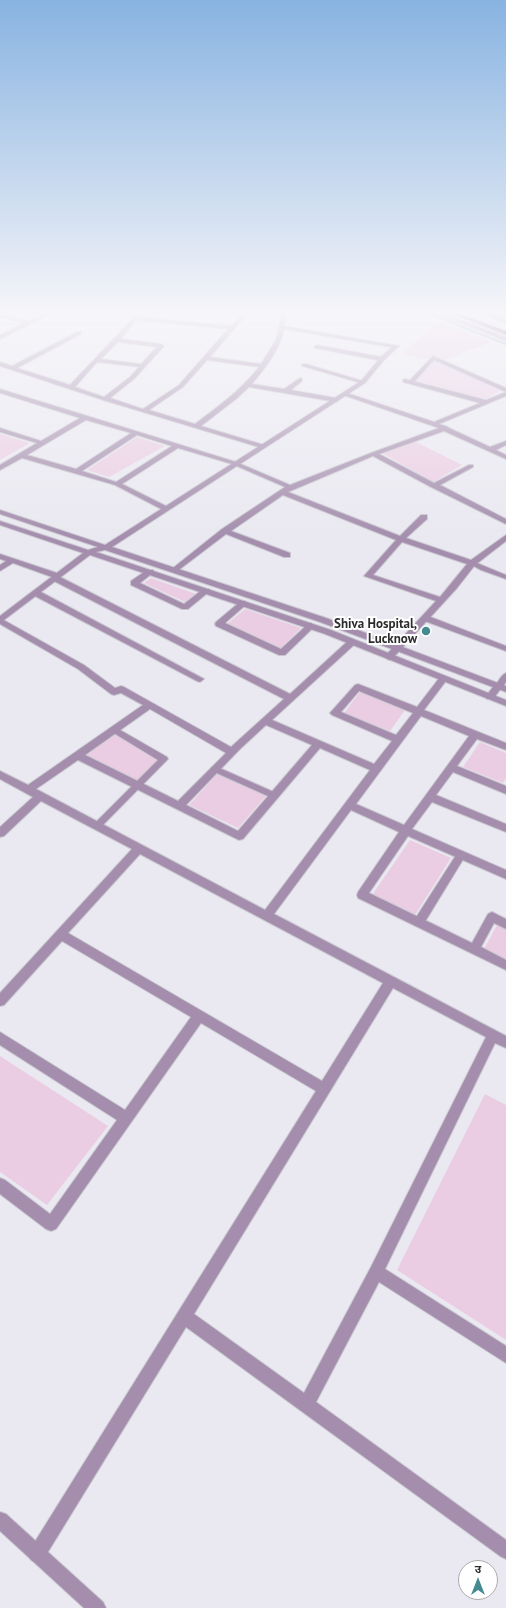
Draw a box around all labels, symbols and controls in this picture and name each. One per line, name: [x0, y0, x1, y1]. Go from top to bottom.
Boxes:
place label: Shiva Hospital, Lucknow: [334, 616, 417, 647]
marker: Shiva Hospital, Lucknow: [420, 625, 432, 637]
north arrow: [458, 1560, 498, 1600]
text: उ: [475, 1562, 481, 1576]

